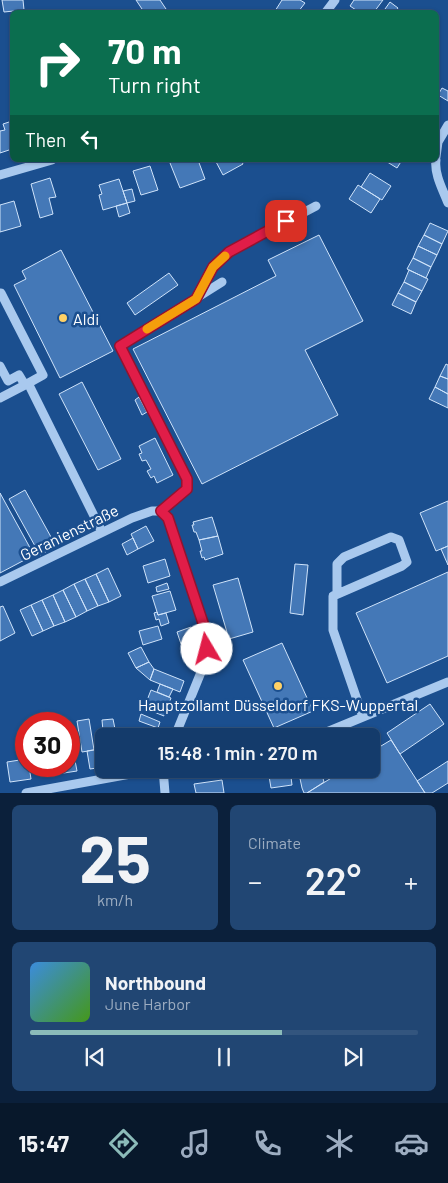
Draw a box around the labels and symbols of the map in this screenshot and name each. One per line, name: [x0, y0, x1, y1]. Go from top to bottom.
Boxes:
pin: [265, 200, 307, 242]
place label: Aldi: [73, 309, 99, 328]
marker: Aldi: [57, 312, 69, 324]
street label: Geranienstraße: [17, 500, 121, 564]
position arrow: [180, 622, 232, 674]
marker: Hauptzollamt Düsseldorf FKS-Wuppertal: [272, 680, 284, 692]
place label: Hauptzollamt Düsseldorf FKS-Wuppertal: [138, 695, 418, 714]
speed limit sign: 30: [15, 712, 80, 777]

